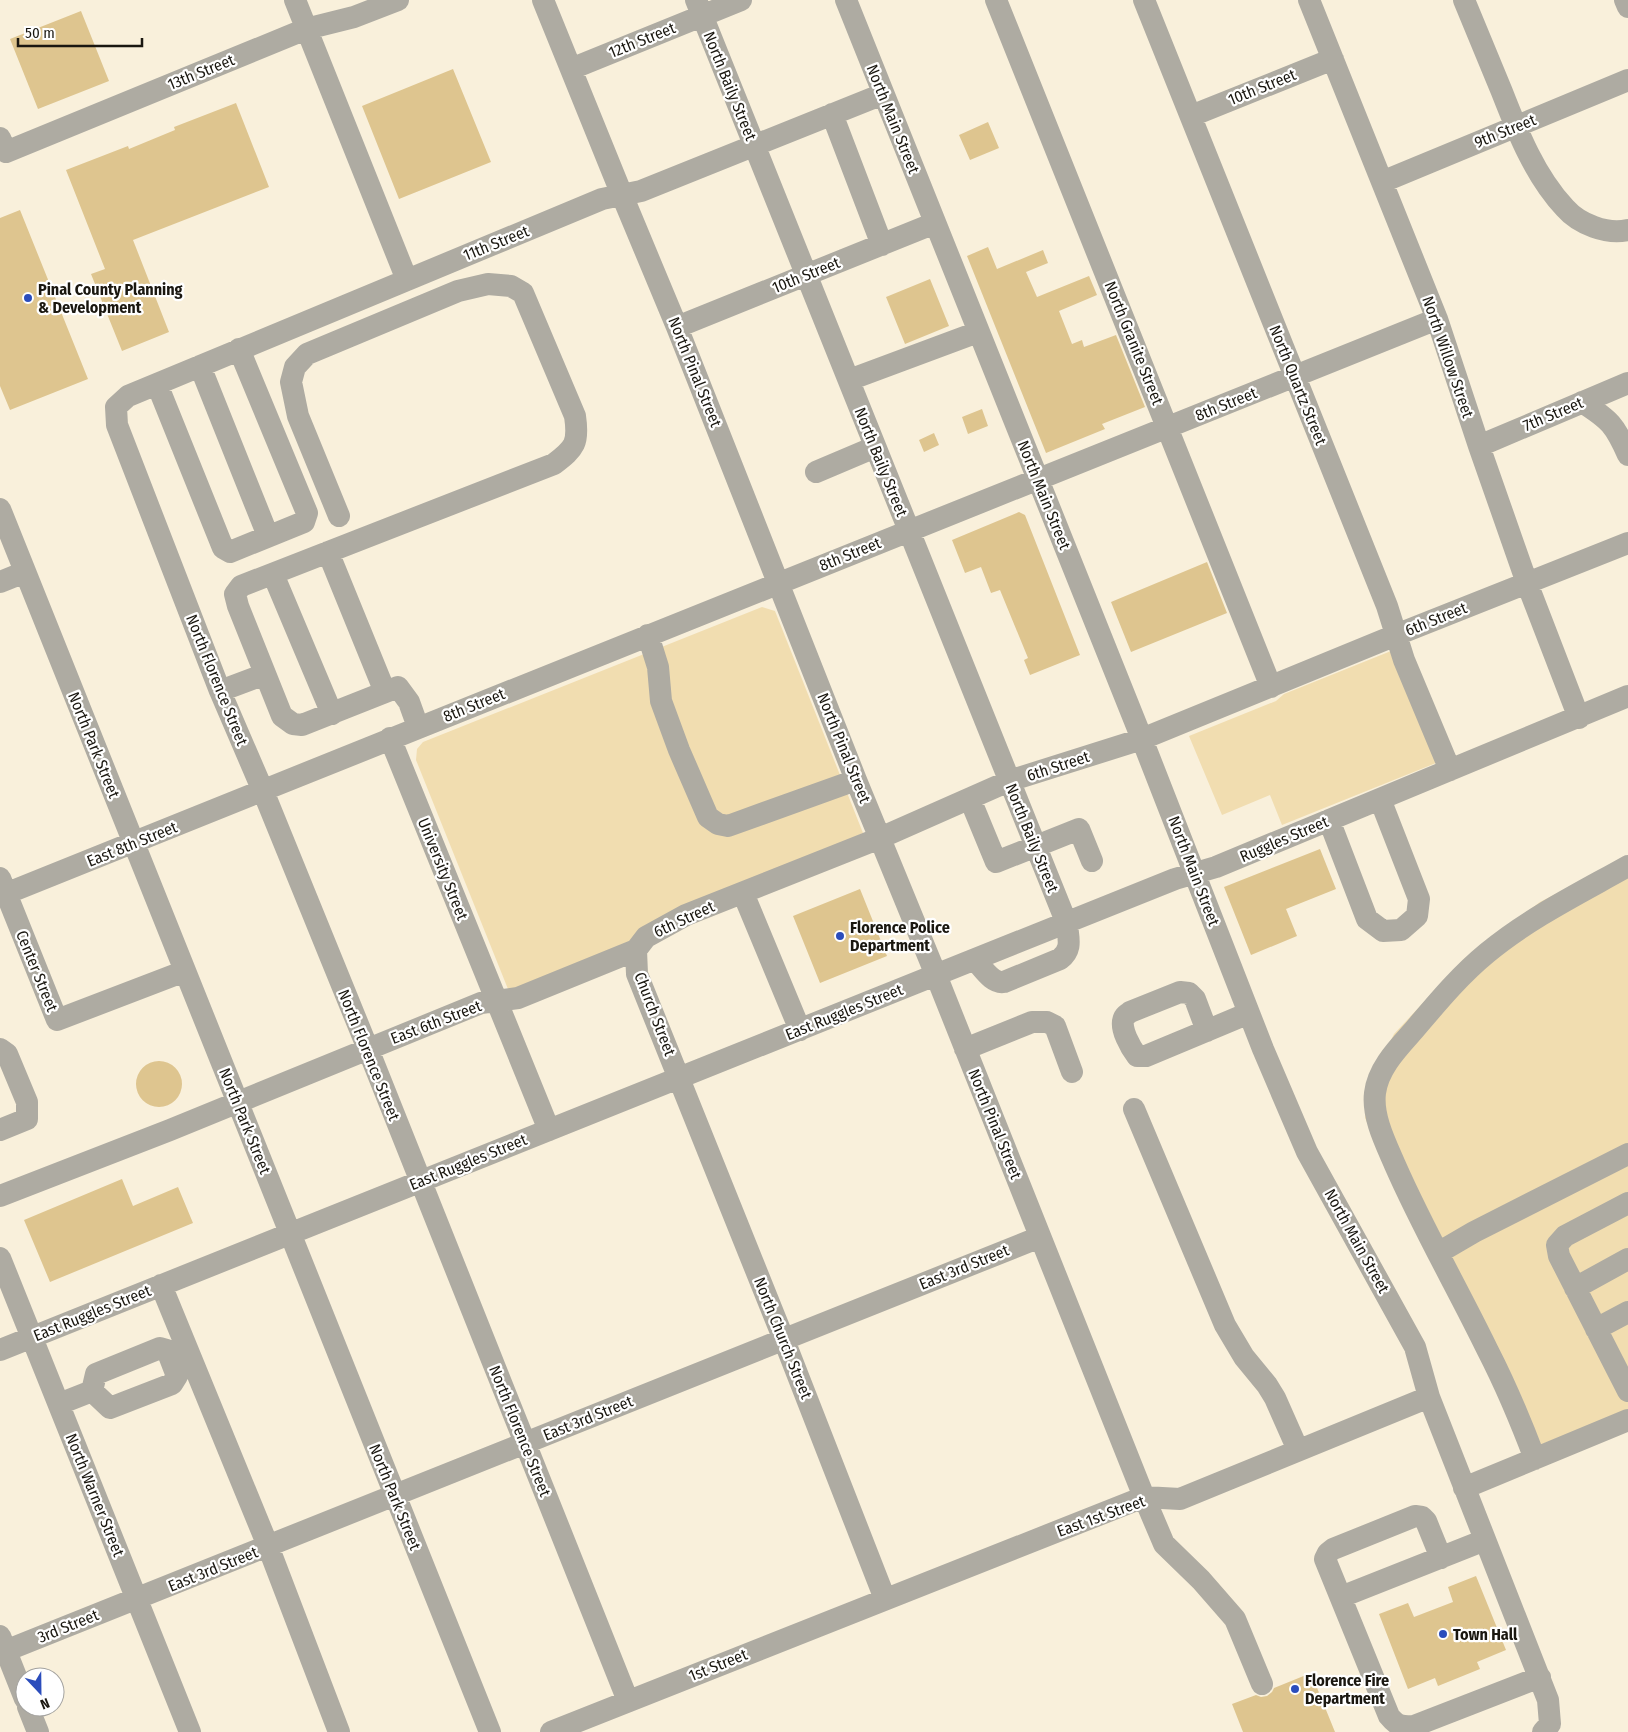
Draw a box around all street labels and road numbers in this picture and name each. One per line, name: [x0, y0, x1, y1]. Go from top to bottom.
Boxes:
street label: 12th Street: [606, 18, 679, 62]
street label: North Baily Street: [699, 29, 761, 144]
street label: 13th Street: [165, 50, 238, 94]
street label: North Main Street: [862, 62, 924, 177]
street label: 10th Street: [1225, 65, 1299, 109]
street label: 9th Street: [1472, 110, 1539, 152]
street label: 11th Street: [460, 221, 532, 265]
street label: 10th Street: [769, 253, 843, 297]
street label: North Granite Street: [1101, 278, 1168, 408]
street label: North Willow Street: [1418, 294, 1478, 421]
street label: North Pinal Street: [664, 314, 726, 430]
street label: North Quartz Street: [1265, 322, 1331, 448]
street label: 8th Street: [1192, 383, 1260, 425]
street label: 7th Street: [1520, 393, 1587, 435]
street label: North Baily Street: [850, 405, 912, 520]
street label: North Main Street: [1013, 438, 1075, 553]
street label: 8th Street: [816, 533, 884, 575]
street label: 6th Street: [1402, 598, 1470, 640]
street label: North Florence Street: [182, 612, 252, 749]
street label: 8th Street: [440, 684, 508, 726]
street label: North Park Street: [64, 689, 124, 801]
street label: North Pinal Street: [813, 690, 875, 806]
street label: 6th Street: [1024, 747, 1092, 785]
street label: North Baily Street: [1001, 781, 1063, 896]
street label: Ruggles Street: [1237, 812, 1332, 866]
street label: North Main Street: [1164, 813, 1224, 929]
street label: University Street: [414, 815, 472, 924]
street label: East 8th Street: [84, 817, 181, 871]
street label: 6th Street: [651, 896, 718, 941]
street label: Center Street: [12, 928, 62, 1015]
street label: Church Street: [630, 969, 680, 1059]
street label: East Ruggles Street: [782, 979, 906, 1044]
street label: North Florence Street: [334, 987, 404, 1124]
street label: East 6th Street: [388, 996, 485, 1048]
street label: North Park Street: [215, 1065, 275, 1177]
street label: North Pinal Street: [964, 1066, 1026, 1182]
street label: East Ruggles Street: [406, 1129, 530, 1194]
street label: North Main Street: [1321, 1186, 1394, 1297]
street label: East 3rd Street: [916, 1240, 1012, 1294]
street label: North Church Street: [750, 1274, 816, 1402]
street label: East Ruggles Street: [30, 1280, 154, 1345]
street label: North Florence Street: [485, 1363, 555, 1500]
street label: East 3rd Street: [540, 1391, 636, 1445]
street label: North Warner Street: [62, 1431, 129, 1560]
street label: North Park Street: [365, 1441, 425, 1553]
street label: East 1st Street: [1054, 1491, 1148, 1541]
street label: East 3rd Street: [165, 1542, 261, 1596]
street label: 3rd Street: [35, 1605, 102, 1647]
street label: 1st Street: [686, 1644, 751, 1685]

